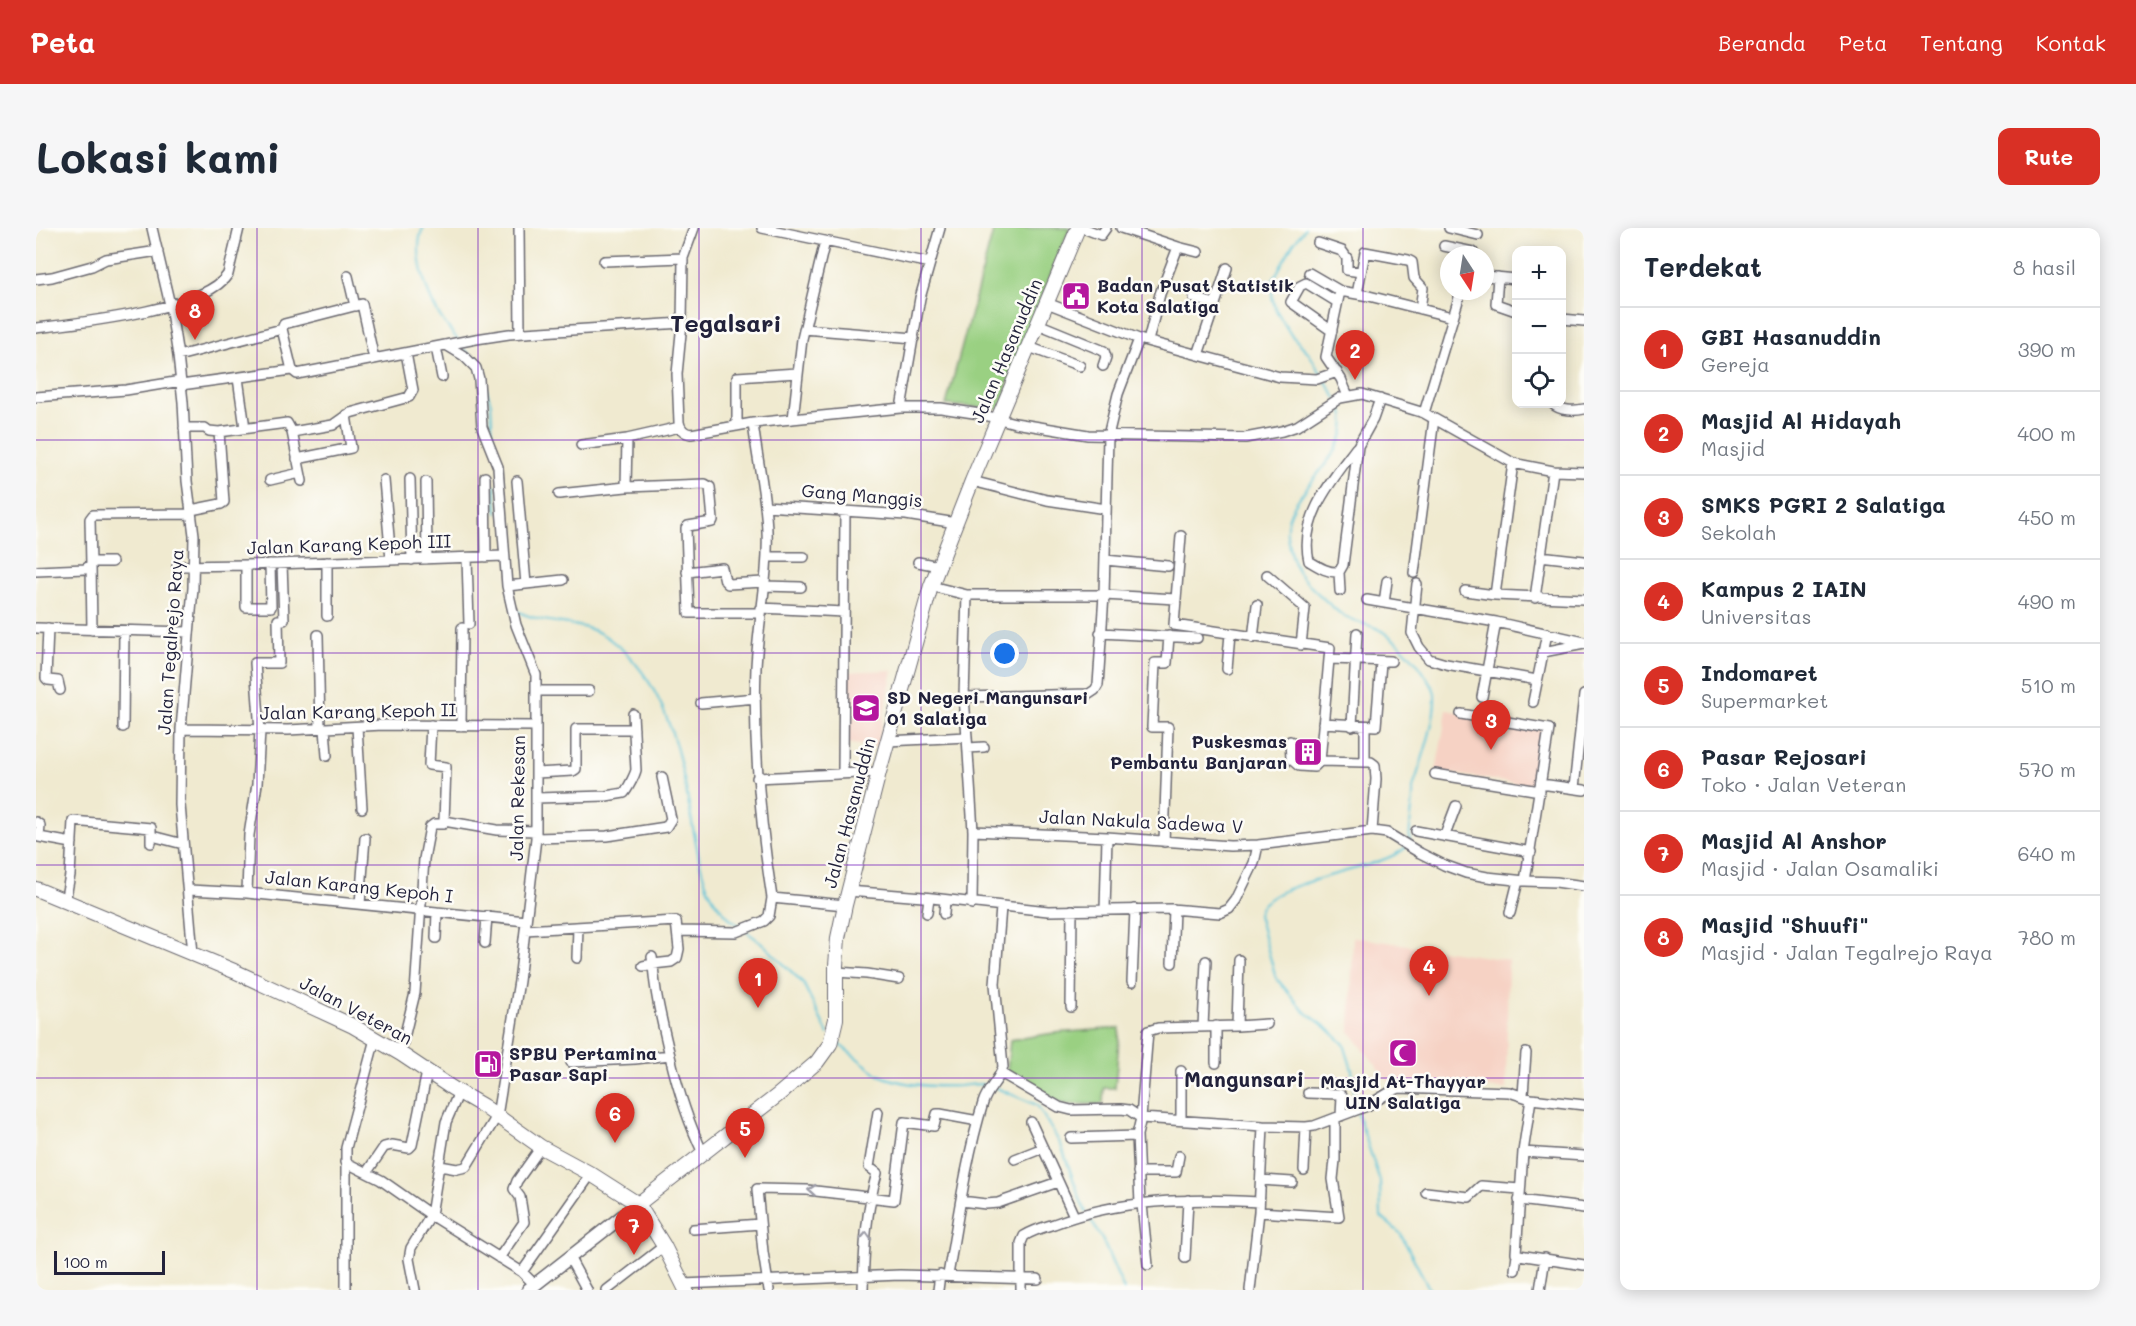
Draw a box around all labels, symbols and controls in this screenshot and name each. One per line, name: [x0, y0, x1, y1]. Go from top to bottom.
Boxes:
text: Peta: [30, 24, 95, 60]
text: Beranda: [1718, 29, 1806, 56]
text: Peta: [1839, 29, 1887, 56]
text: Tentang: [1920, 29, 2003, 56]
text: Kontak: [2036, 29, 2106, 56]
button: Rute: [1998, 128, 2100, 185]
text: Lokasi kami: [36, 129, 281, 184]
north arrow: [1440, 246, 1494, 300]
map controls: [1512, 246, 1566, 408]
button: +: [1512, 246, 1566, 300]
text: Terdekat: [1644, 250, 1762, 284]
text: 8 hasil: [2013, 254, 2076, 280]
place label: Badan Pusat Statistik Kota Salatiga: [1097, 273, 1294, 318]
street label: Jalan Hasanuddin: [965, 275, 1047, 427]
public building icon: Badan Pusat Statistik Kota Salatiga: [1060, 280, 1092, 312]
pin: 8: [176, 291, 214, 340]
button: −: [1512, 300, 1566, 354]
district label: Tegalsari: [670, 307, 782, 338]
text: GBI Hasanuddin: [1701, 322, 1881, 351]
pin: 2: [1336, 330, 1374, 380]
text: 1: [1659, 336, 1668, 362]
text: 390 m: [2018, 336, 2076, 362]
text: Gereja: [1701, 351, 1770, 377]
button: locate: [1512, 354, 1566, 408]
text: Masjid Al Hidayah: [1701, 406, 1901, 435]
text: 2: [1658, 420, 1669, 446]
text: 400 m: [2017, 420, 2076, 446]
text: Masjid: [1701, 435, 1765, 461]
street label: Gang Manggis: [801, 478, 924, 512]
text: SMKS PGRI 2 Salatiga: [1701, 490, 1946, 519]
text: 3: [1658, 504, 1670, 530]
text: 450 m: [2018, 504, 2076, 530]
text: Sekolah: [1701, 519, 1776, 545]
street label: Jalan Karang Kepoh III: [246, 528, 452, 560]
street label: Jalan Tegalrejo Raya: [152, 548, 188, 736]
text: Kampus 2 IAIN: [1701, 574, 1867, 603]
text: 4: [1657, 588, 1670, 614]
text: 490 m: [2018, 588, 2076, 614]
text: Universitas: [1701, 603, 1811, 629]
your location: [990, 639, 1019, 668]
text: Indomaret: [1701, 658, 1817, 687]
text: 5: [1658, 672, 1669, 698]
text: 510 m: [2021, 672, 2076, 698]
place label: SD Negeri Mangunsari 01 Salatiga: [887, 685, 1088, 730]
text: Supermarket: [1701, 687, 1828, 713]
school or university icon: SD Negeri Mangunsari 01 Salatiga: [850, 692, 882, 724]
street label: Jalan Karang Kepoh II: [259, 697, 457, 725]
pin: 3: [1472, 700, 1510, 750]
place label: Puskesmas Pembantu Banjaran: [1110, 729, 1287, 774]
street label: Jalan Rekesan: [504, 735, 530, 861]
street label: Jalan Hasanuddin: [817, 735, 881, 891]
building icon: Puskesmas Pembantu Banjaran: [1292, 736, 1324, 768]
text: Pasar Rejosari: [1701, 742, 1867, 771]
text: 6: [1657, 756, 1670, 782]
text: 570 m: [2019, 756, 2076, 782]
text: Toko · Jalan Veteran: [1701, 771, 1906, 797]
street label: Jalan Nakula Sadewa V: [1038, 804, 1244, 838]
text: Masjid Al Anshor: [1701, 826, 1887, 855]
text: 7: [1658, 840, 1669, 866]
text: 640 m: [2018, 840, 2076, 866]
text: Masjid · Jalan Osamaliki: [1701, 855, 1939, 881]
street label: Jalan Karang Kepoh I: [264, 864, 454, 908]
text: Masjid "Shuufi": [1701, 910, 1869, 939]
text: 8: [1657, 924, 1670, 950]
text: 780 m: [2018, 924, 2076, 950]
text: Masjid · Jalan Tegalrejo Raya: [1701, 939, 1993, 965]
pin: 4: [1410, 946, 1448, 996]
pin: 1: [738, 958, 778, 1008]
street label: Jalan Veteran: [296, 970, 417, 1050]
mosque icon: Masjid At-Thayyar UIN Salatiga: [1387, 1037, 1419, 1069]
place label: SPBU Pertamina Pasar Sapi: [509, 1041, 657, 1086]
fuel station icon: SPBU Pertamina Pasar Sapi: [472, 1048, 504, 1080]
district label: Mangunsari: [1184, 1065, 1304, 1092]
place label: Masjid At-Thayyar UIN Salatiga: [1320, 1069, 1486, 1114]
pin: 6: [596, 1094, 634, 1143]
pin: 5: [726, 1108, 764, 1158]
one-way arrow: [808, 1184, 817, 1197]
pin: 7: [614, 1206, 654, 1255]
one-way arrow: [859, 1231, 872, 1240]
scale bar: [54, 1248, 165, 1276]
text: 100 m: [63, 1251, 108, 1272]

